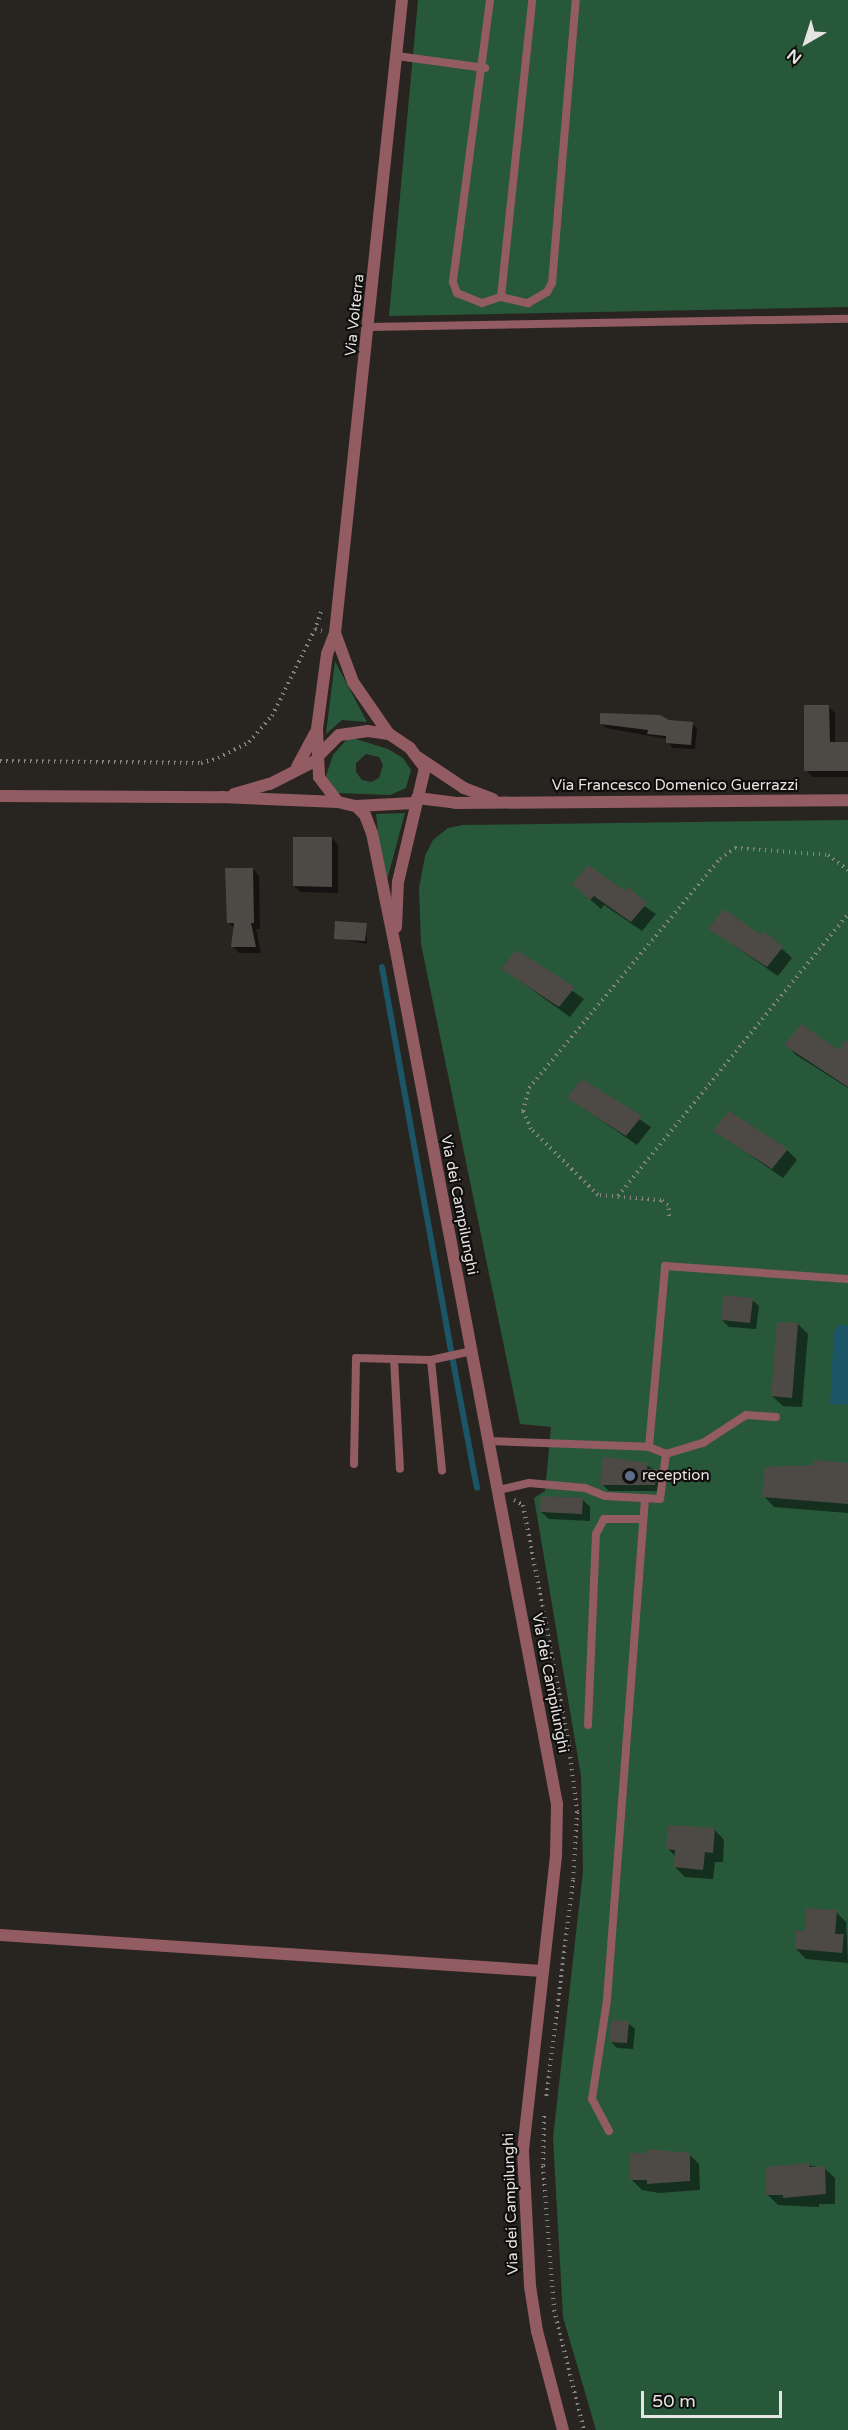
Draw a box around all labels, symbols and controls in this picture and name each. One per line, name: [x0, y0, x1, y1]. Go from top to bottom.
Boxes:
north arrow: [776, 12, 836, 72]
text: N: [783, 44, 806, 68]
street label: Via Volterra: [342, 273, 368, 357]
street label: Via Francesco Domenico Guerrazzi: [552, 777, 798, 795]
street label: Via dei Campilunghi: [437, 1134, 481, 1276]
place label: reception: [642, 1467, 710, 1485]
marker: reception: [623, 1469, 637, 1483]
street label: Via dei Campilunghi: [528, 1612, 572, 1754]
street label: Via dei Campilunghi: [500, 2133, 522, 2275]
scale bar: [644, 2379, 785, 2417]
text: 50 m: [652, 2390, 696, 2412]

